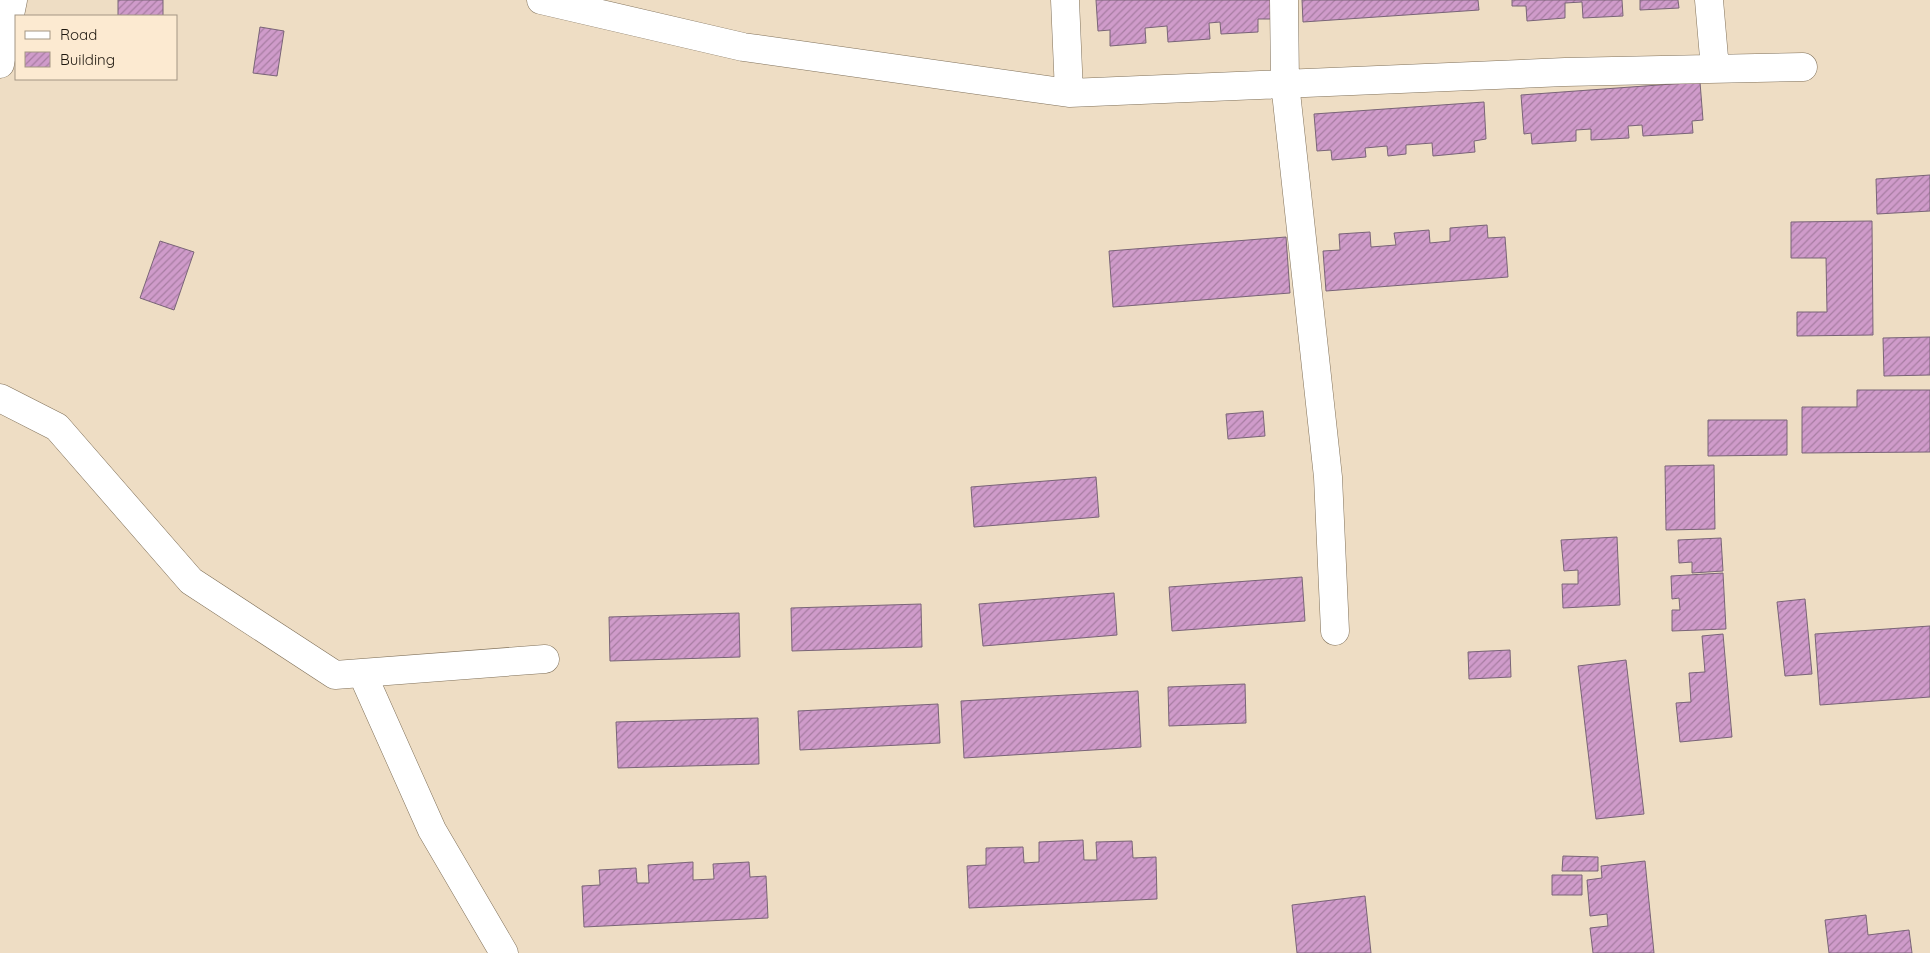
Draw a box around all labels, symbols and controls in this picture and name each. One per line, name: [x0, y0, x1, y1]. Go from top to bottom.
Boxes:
legend: [15, 15, 178, 80]
text: Road: [60, 25, 97, 44]
text: Building: [60, 50, 115, 69]

